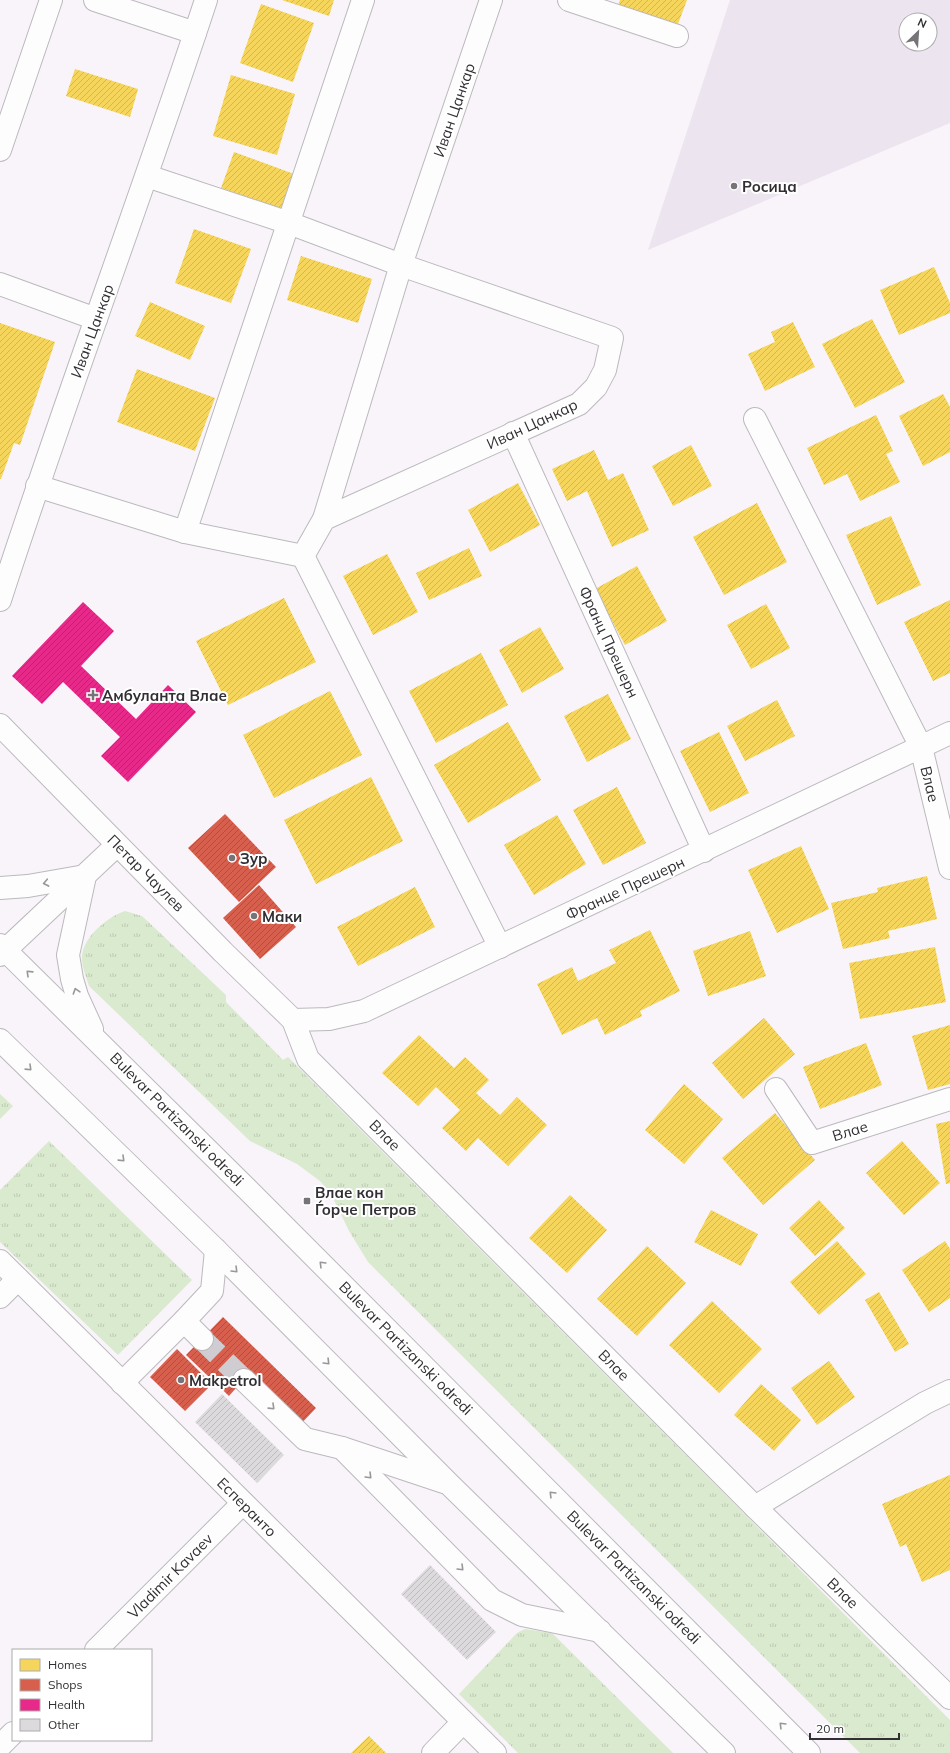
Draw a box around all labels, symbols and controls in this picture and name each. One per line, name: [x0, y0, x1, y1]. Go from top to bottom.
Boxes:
north arrow: [898, 12, 938, 52]
text: N: [916, 15, 929, 31]
street label: Иван Цанкар: [429, 60, 479, 160]
place label: Росица: [742, 177, 797, 196]
marker: Росица: [729, 181, 739, 191]
street label: Иван Цанкар: [66, 282, 118, 380]
street label: Иван Цанкар: [483, 395, 581, 453]
street label: Франц Прешерн: [575, 583, 643, 701]
place label: Амбуланта Влае: [102, 686, 227, 705]
marker: Амбуланта Влае: [87, 689, 99, 701]
street label: Влае: [916, 764, 944, 804]
street label: Петар Чаулев: [103, 830, 189, 916]
place label: Зур: [240, 849, 268, 868]
street label: Францe Прешерн: [562, 852, 688, 924]
marker: Зур: [227, 853, 237, 863]
one-way arrow: [43, 878, 49, 886]
place label: Маки: [262, 907, 302, 926]
marker: Маки: [249, 911, 259, 921]
one-way arrow: [26, 970, 34, 978]
one-way arrow: [72, 987, 81, 994]
street label: Bulevar Partizanski odredi: [106, 1048, 248, 1190]
one-way arrow: [24, 1063, 32, 1071]
street label: Влае: [365, 1115, 405, 1155]
street label: Влае: [830, 1117, 870, 1145]
one-way arrow: [117, 1154, 125, 1162]
place label: Влае кон Ѓорче Петров: [315, 1183, 417, 1219]
marker: Влае кон Ѓорче Петров: [302, 1196, 312, 1206]
one-way arrow: [319, 1261, 327, 1269]
one-way arrow: [230, 1265, 238, 1273]
street label: Bulevar Partizanski odredi: [335, 1277, 477, 1419]
street label: Влае: [594, 1345, 634, 1385]
one-way arrow: [322, 1357, 330, 1365]
place label: Makpetrol: [189, 1371, 261, 1390]
marker: Makpetrol: [176, 1375, 186, 1385]
one-way arrow: [267, 1402, 275, 1410]
one-way arrow: [364, 1471, 372, 1479]
street label: Есперанто: [213, 1473, 281, 1541]
one-way arrow: [549, 1492, 557, 1499]
street label: Bulevar Partizanski odredi: [563, 1506, 705, 1648]
street label: Vladimir Kavaev: [123, 1529, 217, 1623]
one-way arrow: [456, 1563, 463, 1571]
street label: Влае: [823, 1573, 863, 1613]
legend: [12, 1649, 152, 1741]
text: Homes: [48, 1657, 87, 1672]
text: Shops: [48, 1677, 83, 1692]
text: Health: [48, 1697, 85, 1712]
scale bar: [810, 1715, 899, 1741]
text: Other: [48, 1717, 80, 1732]
text: 20 m: [816, 1721, 844, 1736]
one-way arrow: [779, 1722, 787, 1730]

